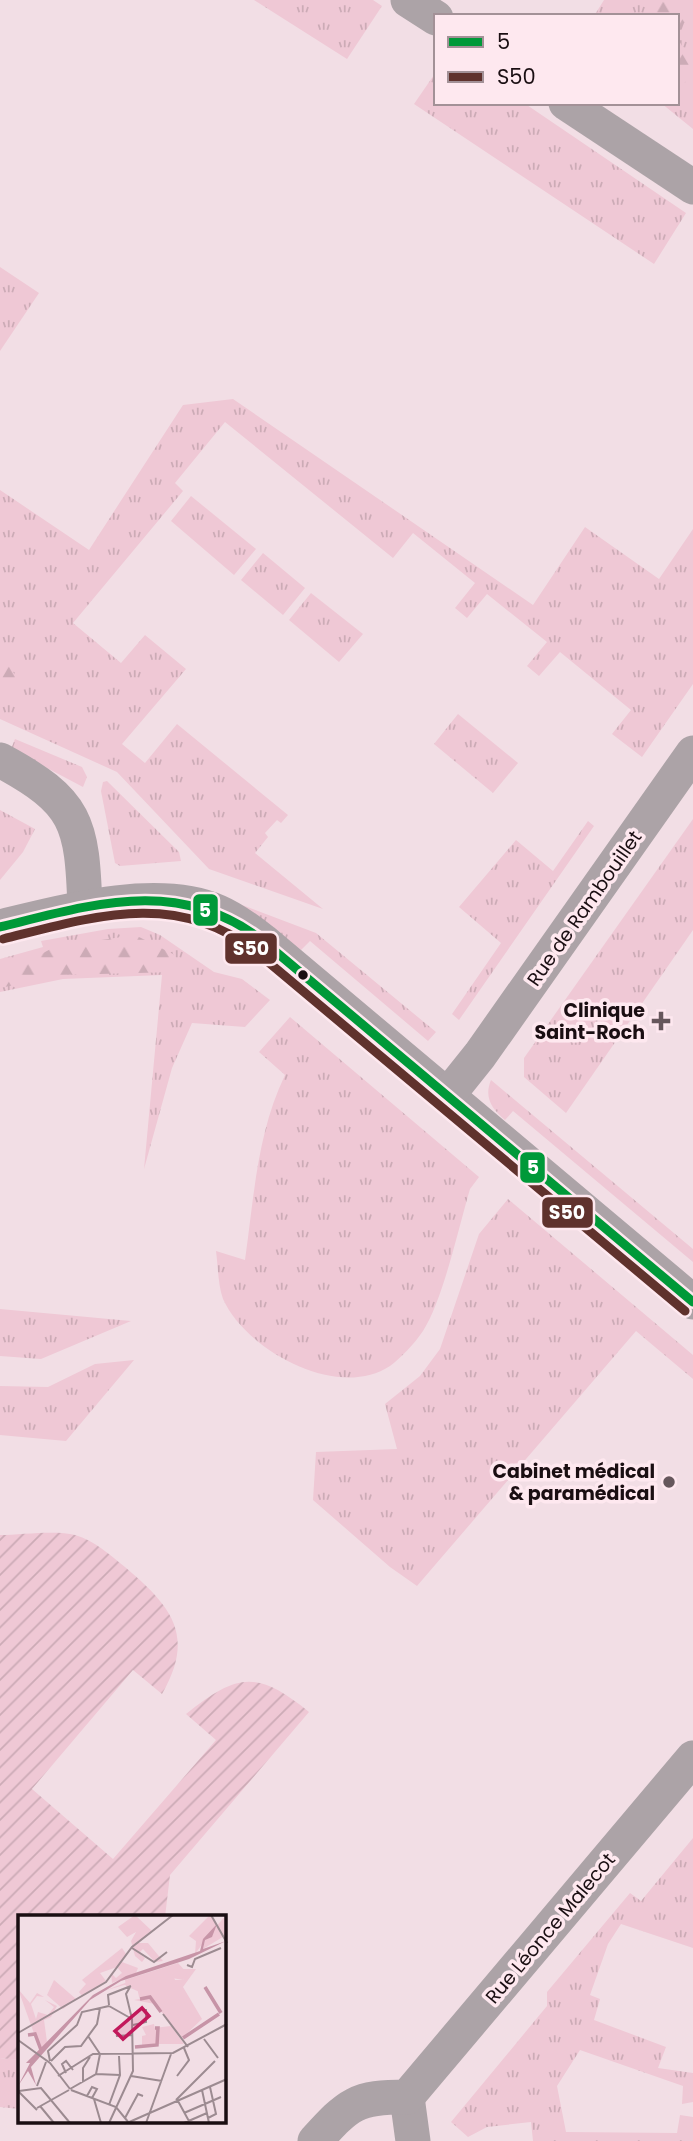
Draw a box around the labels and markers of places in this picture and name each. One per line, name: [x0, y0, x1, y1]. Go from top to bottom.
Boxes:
unlabelled marker: [296, 968, 310, 982]
place label: Clinique Saint-Roch: [534, 997, 645, 1046]
marker: Clinique Saint-Roch: [651, 1011, 671, 1031]
place label: Cabinet médical & paramédical: [493, 1458, 655, 1507]
marker: Cabinet médical & paramédical: [661, 1474, 677, 1490]

